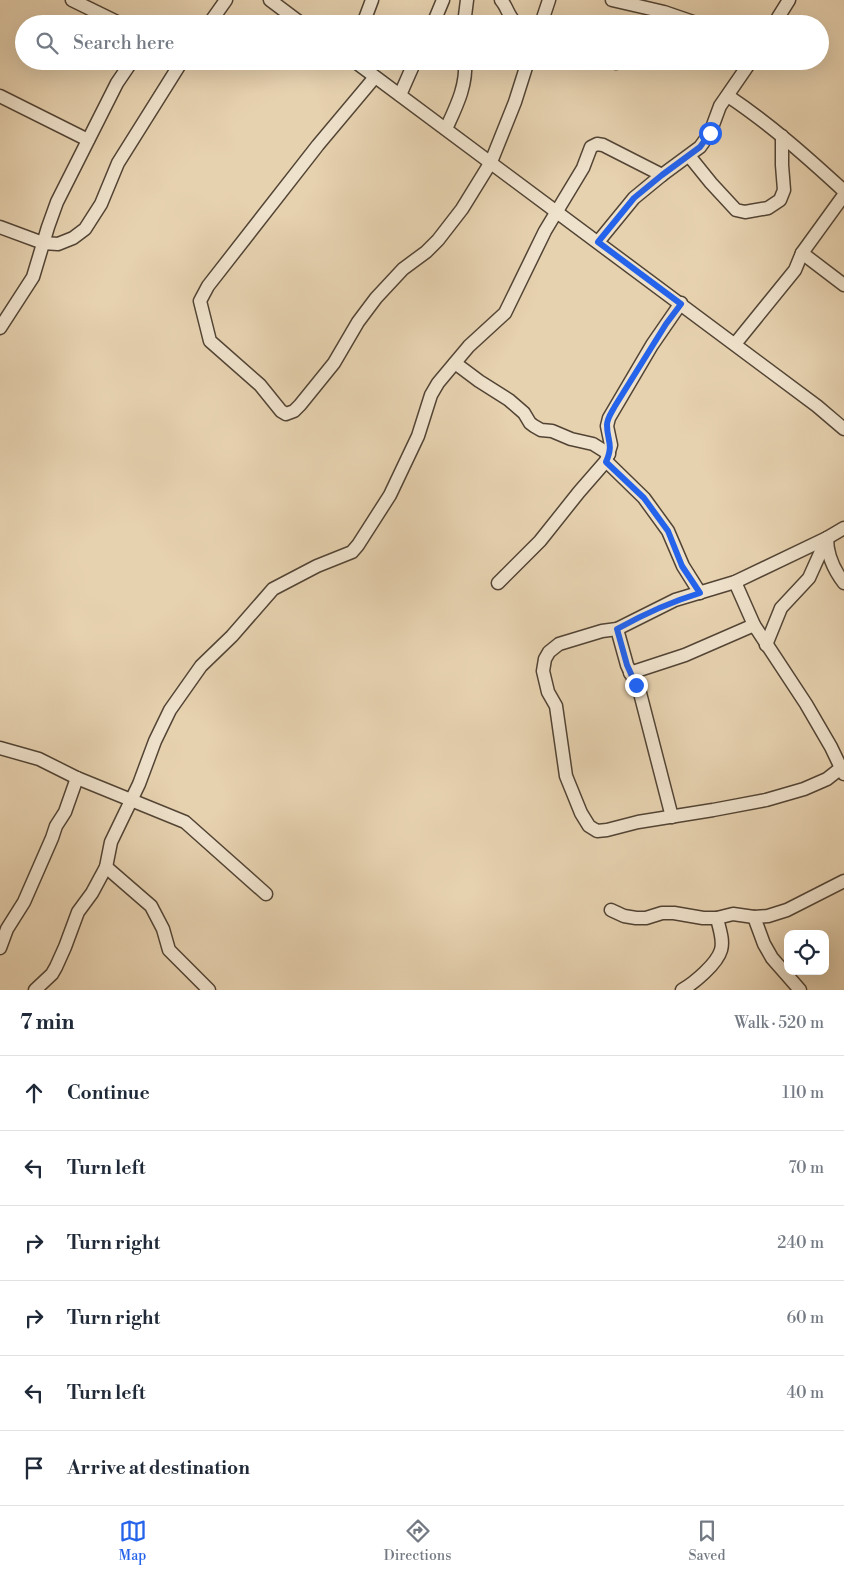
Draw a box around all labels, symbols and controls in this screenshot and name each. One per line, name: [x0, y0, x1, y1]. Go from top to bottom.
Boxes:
search box: [15, 15, 829, 70]
icon: search: [33, 29, 61, 57]
text: Search here: [73, 31, 174, 55]
route start: [699, 122, 722, 145]
route end: [625, 674, 648, 697]
map controls: [784, 930, 829, 975]
button: locate: [784, 930, 829, 975]
text: 7 min: [20, 1010, 74, 1036]
text: Walk · 520 m: [734, 1013, 824, 1033]
icon: ahead: [20, 1079, 48, 1107]
text: Continue: [67, 1081, 150, 1105]
text: 110 m: [782, 1083, 824, 1103]
icon: left: [20, 1154, 48, 1182]
text: Turn left: [67, 1156, 146, 1180]
text: 70 m: [788, 1158, 824, 1178]
icon: right: [20, 1229, 48, 1257]
text: Turn right: [67, 1231, 160, 1255]
text: 240 m: [777, 1233, 824, 1253]
icon: right: [20, 1304, 48, 1332]
text: Turn right: [67, 1306, 160, 1330]
text: 60 m: [786, 1308, 824, 1328]
icon: left: [20, 1379, 48, 1407]
text: Turn left: [67, 1381, 146, 1405]
text: 40 m: [787, 1383, 824, 1403]
icon: arrive: [20, 1454, 48, 1482]
text: Arrive at destination: [67, 1456, 250, 1480]
tab: Map: [119, 1517, 147, 1565]
tab: Directions: [384, 1517, 451, 1565]
tab: Saved: [689, 1517, 725, 1565]

